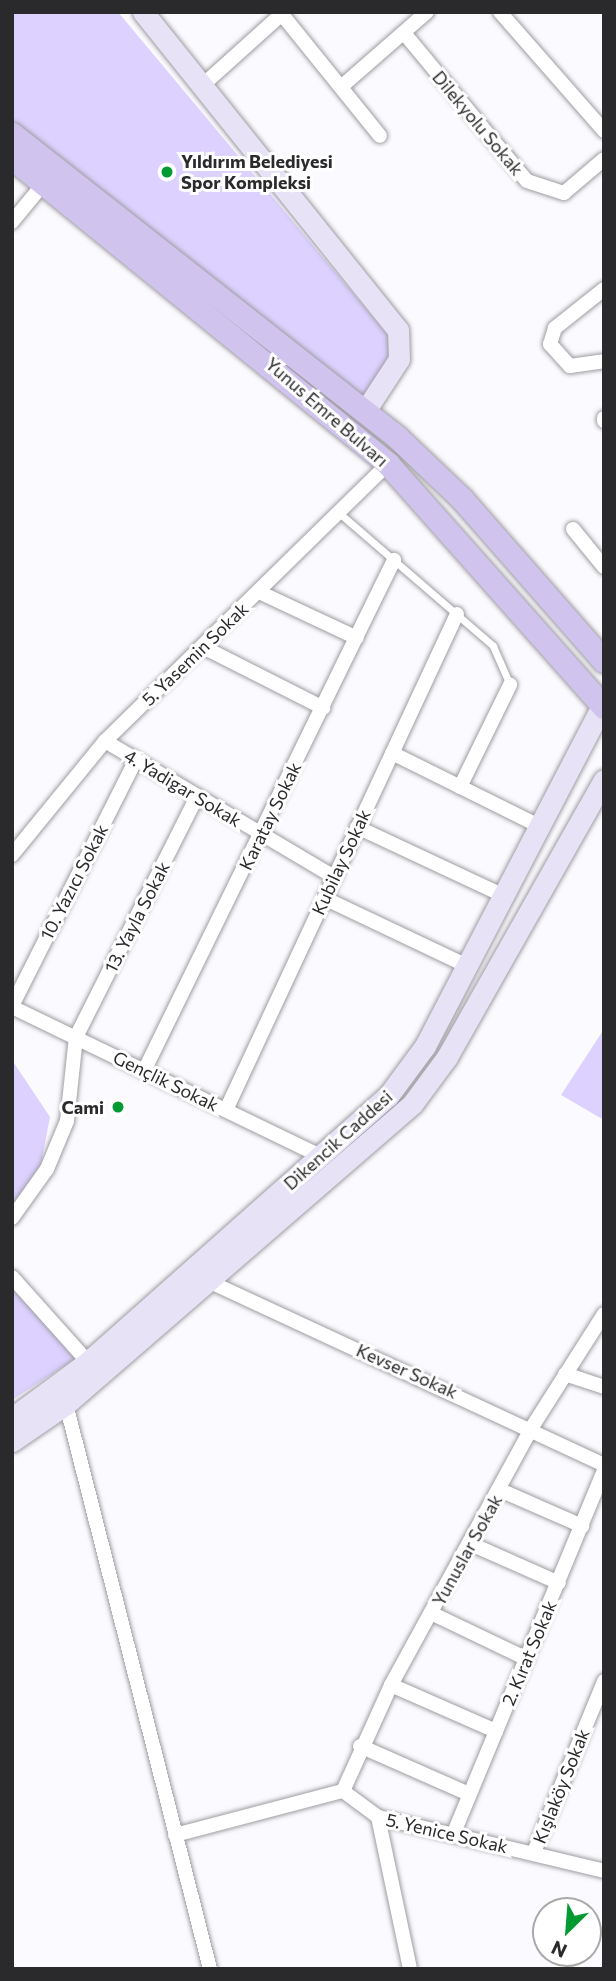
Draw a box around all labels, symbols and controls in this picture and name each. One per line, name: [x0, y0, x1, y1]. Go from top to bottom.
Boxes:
street label: Dilekyolu Sokak: [428, 66, 528, 180]
place label: Yıldırım Belediyesi Spor Kompleksi: [181, 151, 333, 194]
marker: Yıldırım Belediyesi Spor Kompleksi: [159, 164, 175, 180]
street label: Yunus Emre Bulvarı: [261, 353, 393, 471]
street label: 5. Yasemin Sokak: [137, 598, 253, 710]
street label: 4. Yadigar Sokak: [121, 745, 245, 831]
street label: Karatay Sokak: [235, 758, 305, 874]
street label: Kubilay Sokak: [307, 806, 375, 918]
street label: 10. Yazıcı Sokak: [36, 821, 112, 943]
street label: 13. Yayla Sokak: [100, 858, 174, 976]
street label: Gençlik Sokak: [110, 1046, 222, 1116]
street label: Dikencik Caddesi: [279, 1086, 397, 1194]
place label: Cami: [61, 1096, 104, 1118]
marker: Cami: [110, 1099, 126, 1115]
street label: Kevser Sokak: [353, 1339, 461, 1403]
street label: Yunuslar Sokak: [427, 1491, 507, 1609]
street label: 2. Kırat Sokak: [497, 1597, 561, 1709]
street label: Kışlaköy Sokak: [528, 1726, 594, 1846]
street label: 5. Yenice Sokak: [384, 1808, 510, 1858]
north arrow: [532, 1897, 602, 1967]
text: N: [547, 1936, 570, 1963]

